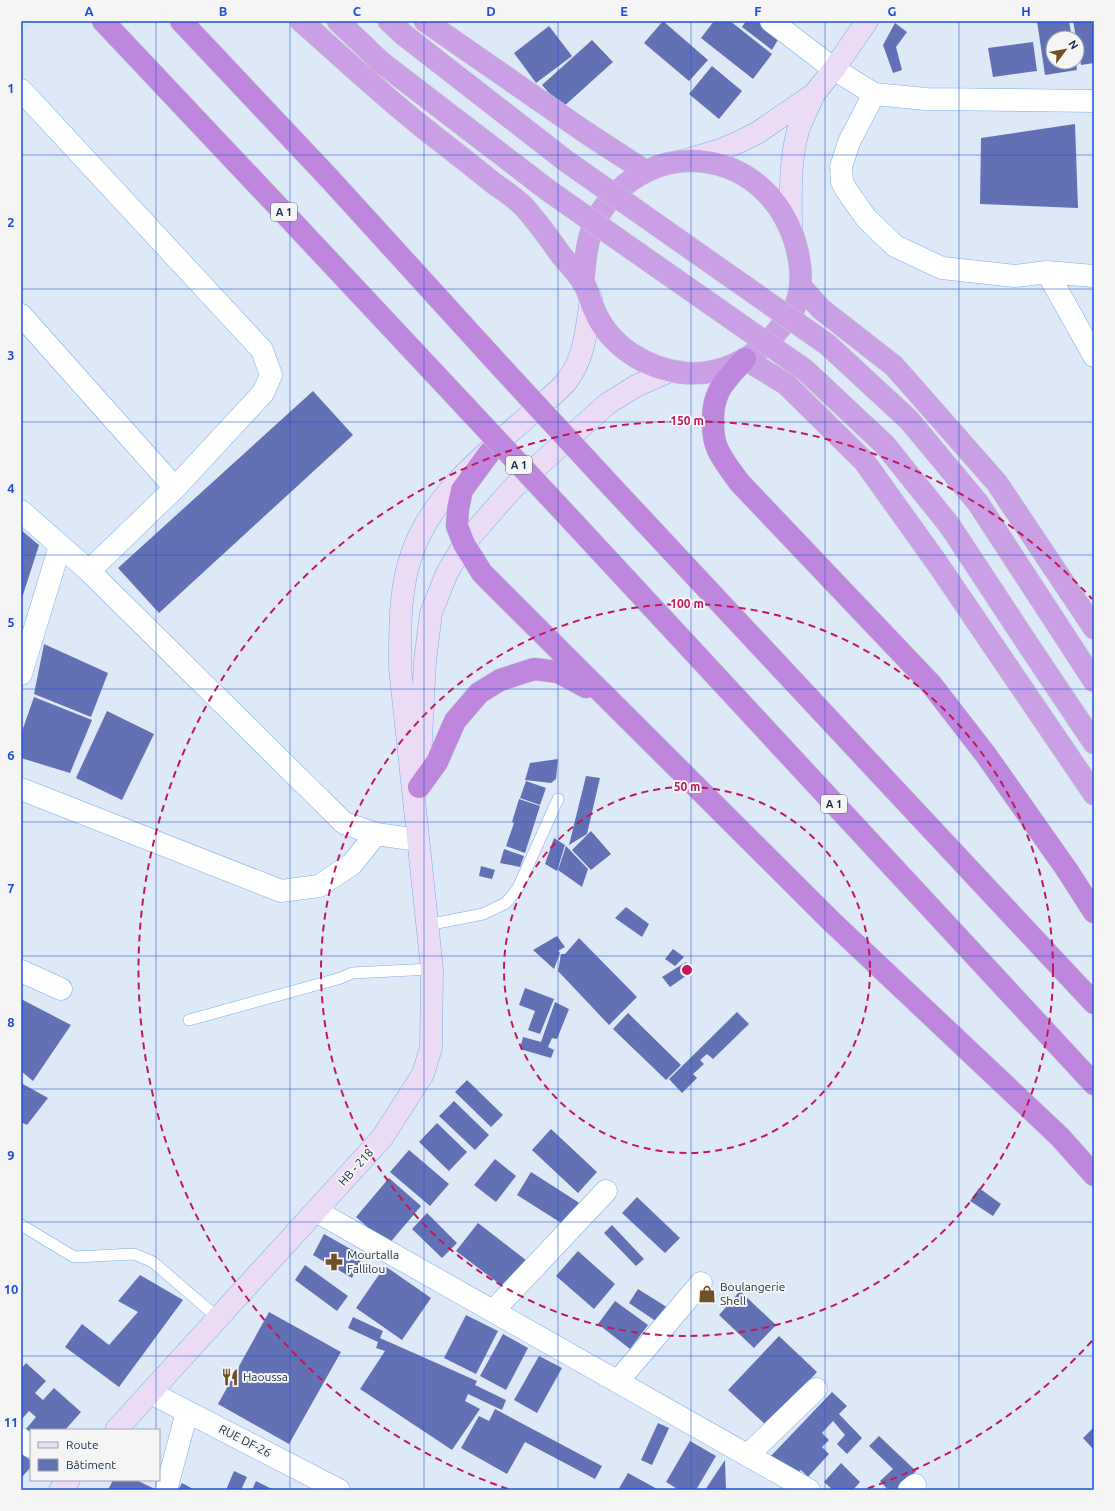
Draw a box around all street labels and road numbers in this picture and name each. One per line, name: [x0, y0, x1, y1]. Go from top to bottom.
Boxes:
road number: A 1: [271, 203, 297, 221]
road number: A 1: [506, 456, 532, 474]
road number: A 1: [821, 795, 847, 813]
street label: HB - 218: [336, 1145, 376, 1188]
street label: RUE DF-26: [217, 1422, 274, 1459]

